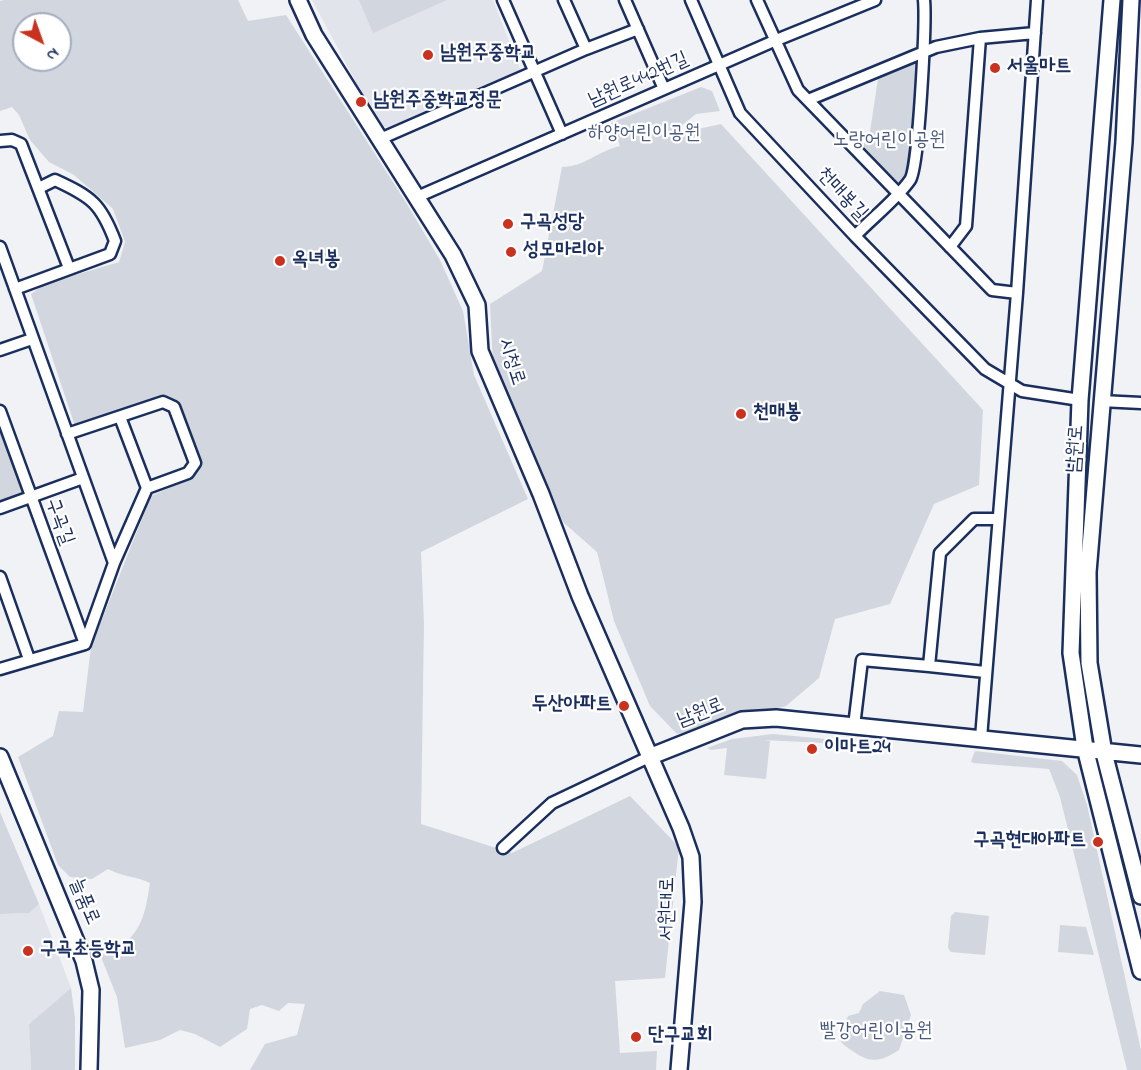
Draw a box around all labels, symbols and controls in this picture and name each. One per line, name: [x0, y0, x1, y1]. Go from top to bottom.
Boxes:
north arrow: [12, 12, 72, 72]
text: N: [41, 41, 64, 67]
place label: 남원주중학교: [440, 43, 537, 67]
marker: 남원주중학교: [421, 48, 435, 62]
street label: 남원로442번길: [585, 48, 693, 114]
place label: 서울마트: [1007, 56, 1071, 80]
marker: 서울마트: [988, 61, 1002, 75]
place label: 남원주중학교정문: [373, 90, 502, 114]
marker: 남원주중학교정문: [354, 95, 368, 109]
park label: 하양어린이공원: [588, 123, 700, 147]
park label: 노랑어린이공원: [833, 130, 945, 154]
street label: 천매봉길: [810, 163, 872, 227]
place label: 구곡성당: [520, 212, 584, 236]
marker: 구곡성당: [501, 217, 515, 231]
place label: 성모마리아: [523, 240, 603, 264]
marker: 성모마리아: [504, 245, 518, 259]
place label: 옥녀봉: [292, 249, 340, 273]
marker: 옥녀봉: [273, 254, 287, 268]
street label: 시청로: [491, 335, 529, 389]
place label: 천매봉: [753, 402, 801, 426]
marker: 천매봉: [734, 407, 748, 421]
street label: 남원로: [1063, 424, 1091, 474]
street label: 구곡길: [38, 495, 78, 549]
place label: 두산아파트: [532, 694, 612, 718]
street label: 남원로: [674, 694, 728, 734]
marker: 두산아파트: [617, 699, 631, 713]
place label: 이마트24: [824, 737, 890, 761]
marker: 이마트24: [805, 742, 819, 756]
place label: 구곡현대아파트: [973, 830, 1086, 854]
marker: 구곡현대아파트: [1091, 835, 1105, 849]
street label: 늘품로: [63, 875, 103, 929]
street label: 서원대로: [656, 877, 682, 941]
place label: 구곡초등학교: [40, 939, 137, 963]
marker: 구곡초등학교: [21, 944, 35, 958]
park label: 빨강어린이공원: [820, 1021, 932, 1045]
place label: 단구교회: [648, 1025, 712, 1049]
marker: 단구교회: [629, 1030, 643, 1044]

